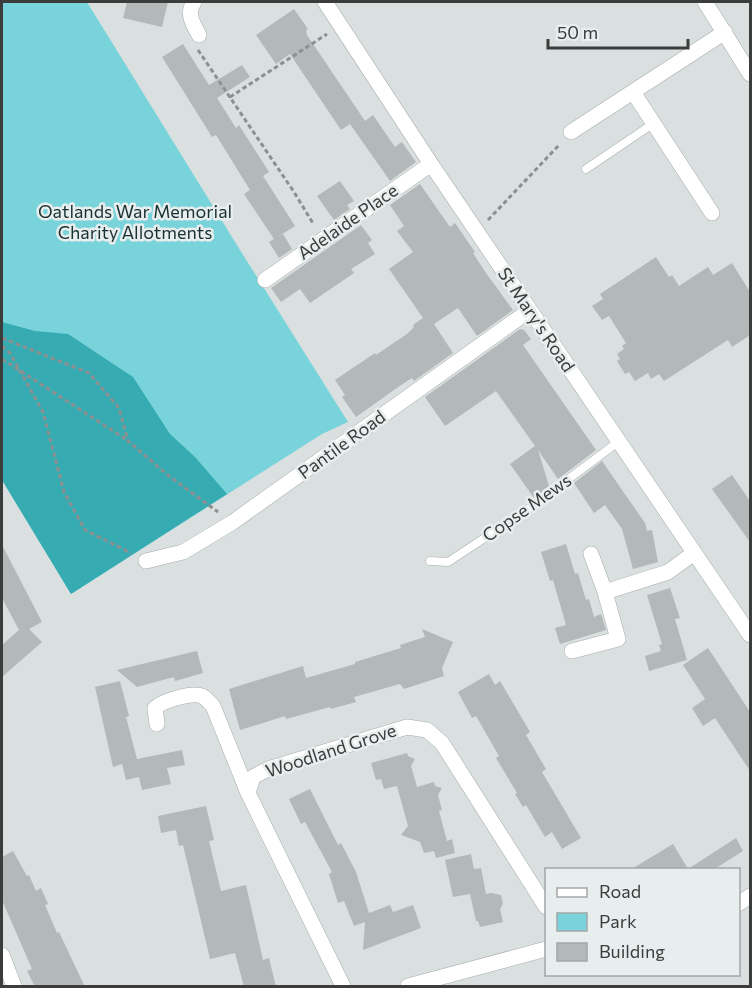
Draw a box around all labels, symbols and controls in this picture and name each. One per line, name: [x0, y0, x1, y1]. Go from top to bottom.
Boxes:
scale bar: [548, 12, 688, 50]
text: 50 m: [557, 21, 598, 43]
street label: Adelaide Place: [293, 178, 402, 264]
park label: Oatlands War Memorial Charity Allotments: [38, 200, 232, 243]
street label: St Mary's Road: [494, 263, 580, 376]
street label: Pantile Road: [293, 405, 389, 483]
street label: Copse Mews: [478, 468, 575, 546]
street label: Woodland Grove: [263, 719, 399, 782]
legend: [545, 868, 740, 976]
text: Road: [599, 880, 641, 902]
text: Park: [599, 910, 637, 932]
text: Building: [599, 940, 665, 962]

